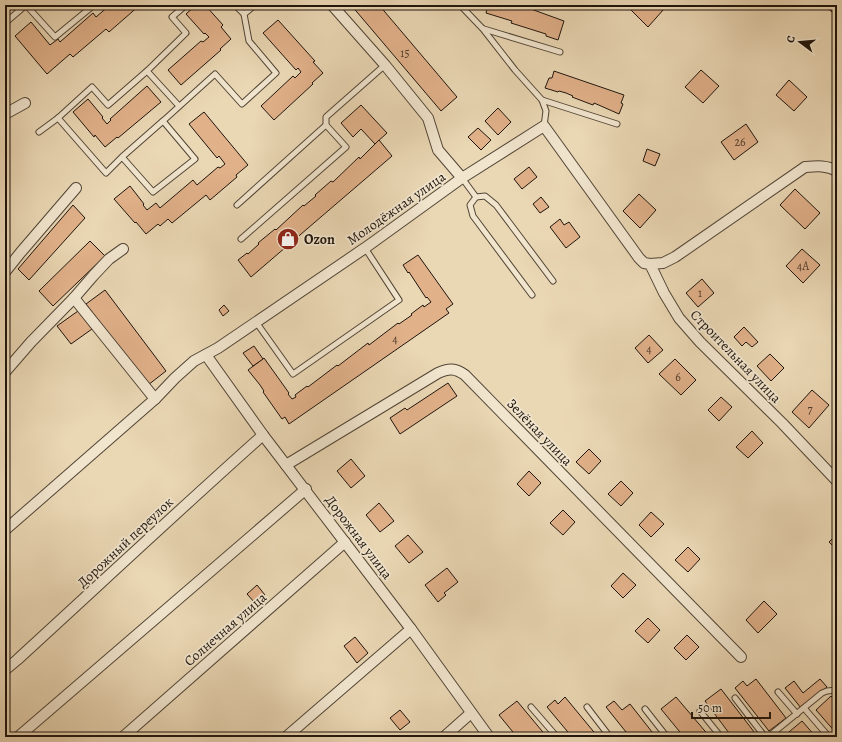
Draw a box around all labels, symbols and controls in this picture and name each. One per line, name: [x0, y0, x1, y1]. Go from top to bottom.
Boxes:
north arrow: [780, 22, 820, 62]
text: С: [783, 34, 799, 45]
house number: 15: [400, 45, 410, 61]
house number: 26: [734, 134, 746, 150]
street label: Молодёжная улица: [343, 167, 450, 249]
shop icon: Ozon: [275, 226, 301, 252]
place label: Ozon: [304, 230, 335, 249]
house number: 4А: [797, 258, 810, 274]
house number: 1: [698, 285, 702, 301]
street label: Строительная улица: [686, 305, 786, 408]
house number: 4: [392, 331, 398, 347]
house number: 4: [646, 341, 652, 357]
house number: 6: [675, 369, 681, 385]
street label: Зелёная улица: [503, 395, 577, 471]
house number: 7: [807, 401, 813, 417]
street label: Дорожная улица: [321, 491, 397, 584]
street label: Дорожный переулок: [73, 493, 178, 592]
street label: Солнечная улица: [180, 588, 271, 671]
scale bar: [692, 694, 770, 720]
text: 50 m: [698, 700, 722, 716]

